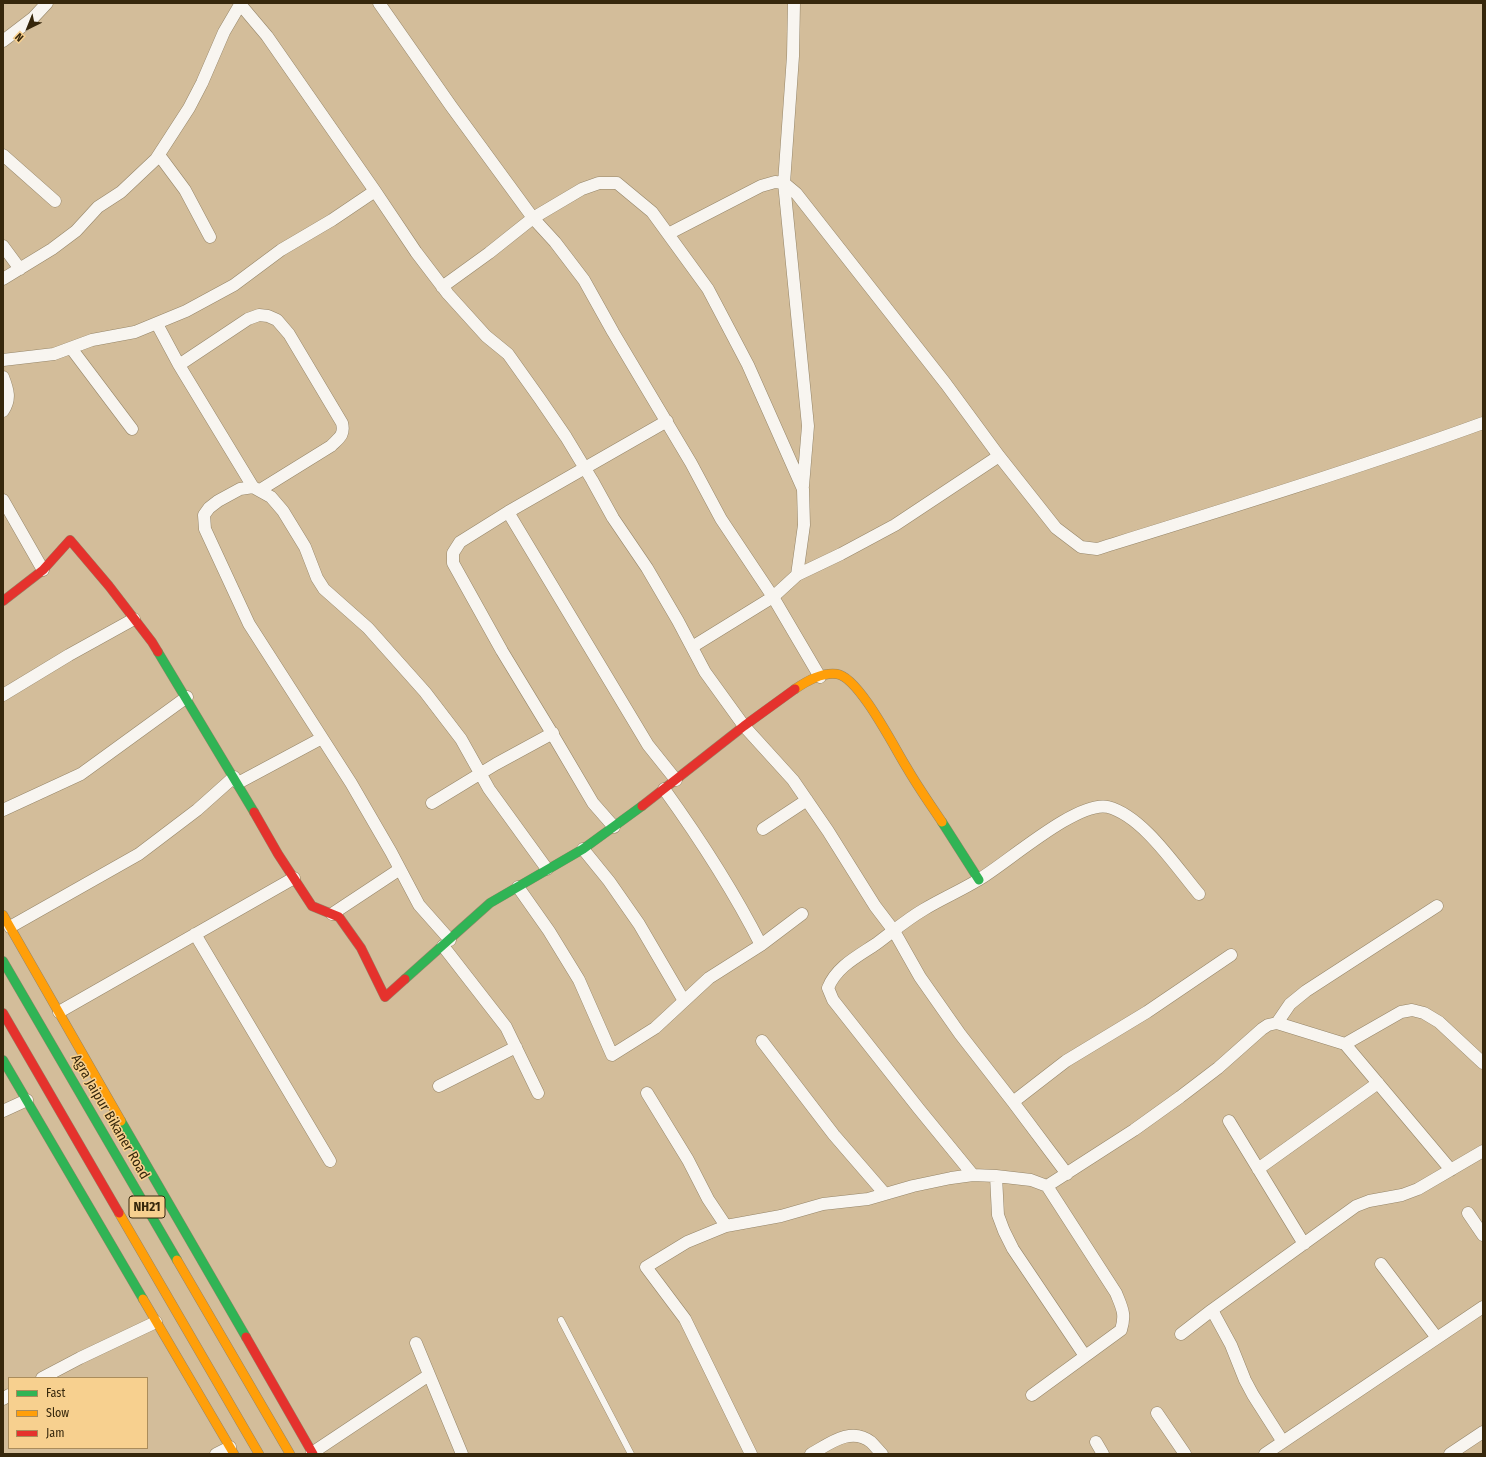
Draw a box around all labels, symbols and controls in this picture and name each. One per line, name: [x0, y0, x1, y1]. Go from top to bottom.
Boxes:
north arrow: [8, 8, 48, 48]
text: N: [13, 30, 26, 44]
street label: Agra Jaipur Bikaner Road: [67, 1052, 153, 1182]
road number: NH21: [129, 1196, 165, 1218]
legend: [8, 1377, 148, 1449]
text: Fast: [46, 1386, 65, 1400]
text: Slow: [46, 1406, 69, 1420]
text: Jam: [46, 1426, 64, 1440]

